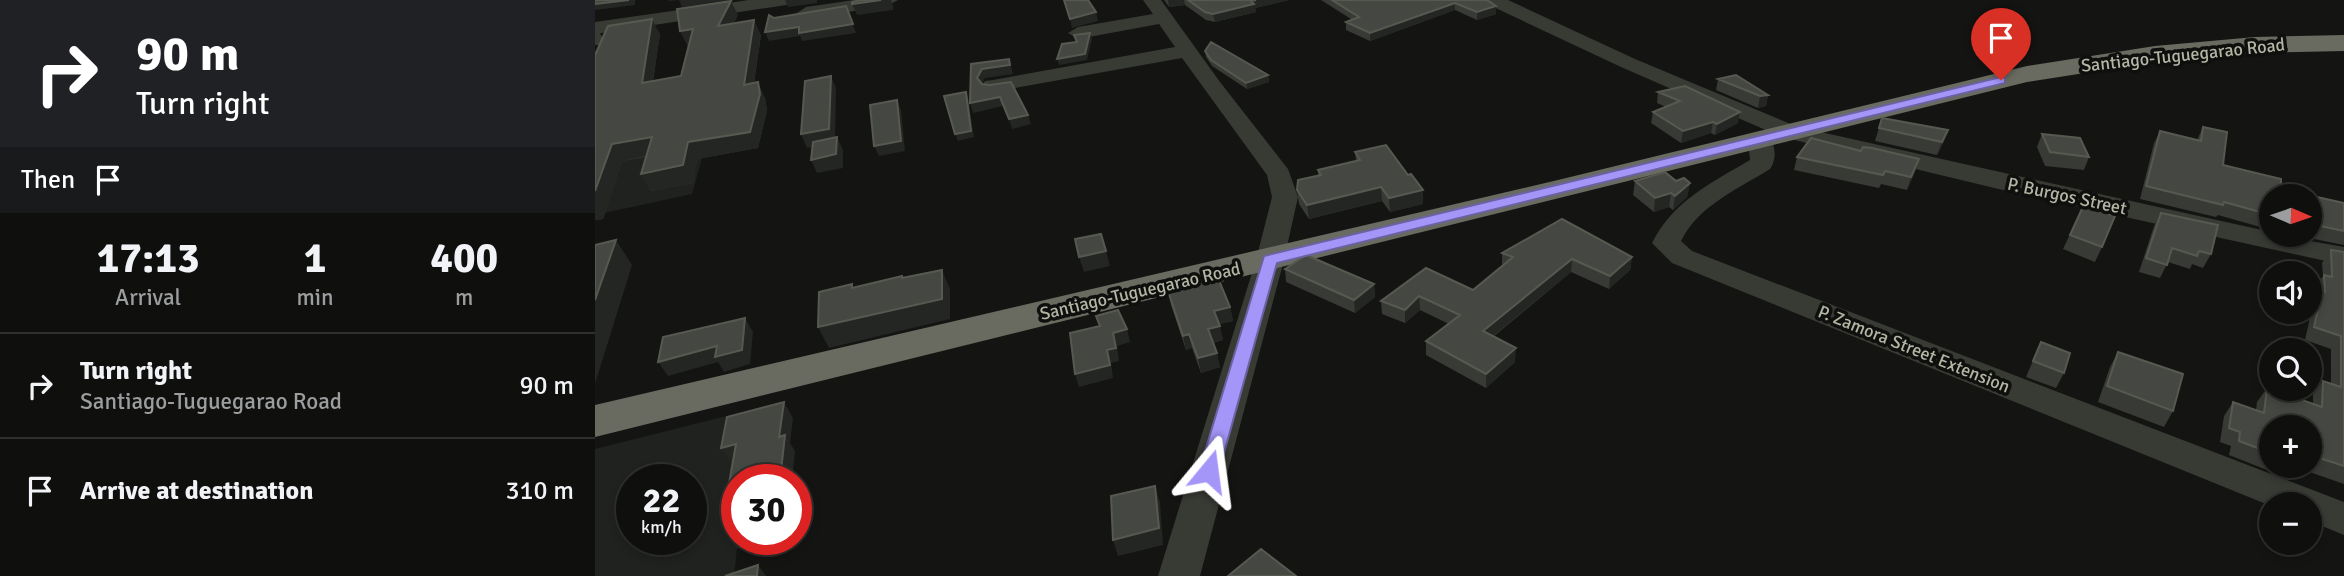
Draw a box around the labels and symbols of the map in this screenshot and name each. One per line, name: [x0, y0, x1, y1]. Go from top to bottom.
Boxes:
pin: [1971, 8, 2031, 80]
street label: Santiago-Tuguegarao Road: [2080, 33, 2286, 77]
street label: P. Burgos Street: [2005, 173, 2129, 219]
north arrow: [2259, 184, 2322, 247]
street label: Santiago-Tuguegarao Road: [1038, 257, 1242, 325]
street label: P. Zamora Street Extension: [1815, 300, 2013, 398]
position arrow: [1172, 434, 1246, 508]
speed limit sign: 30: [721, 464, 812, 555]

